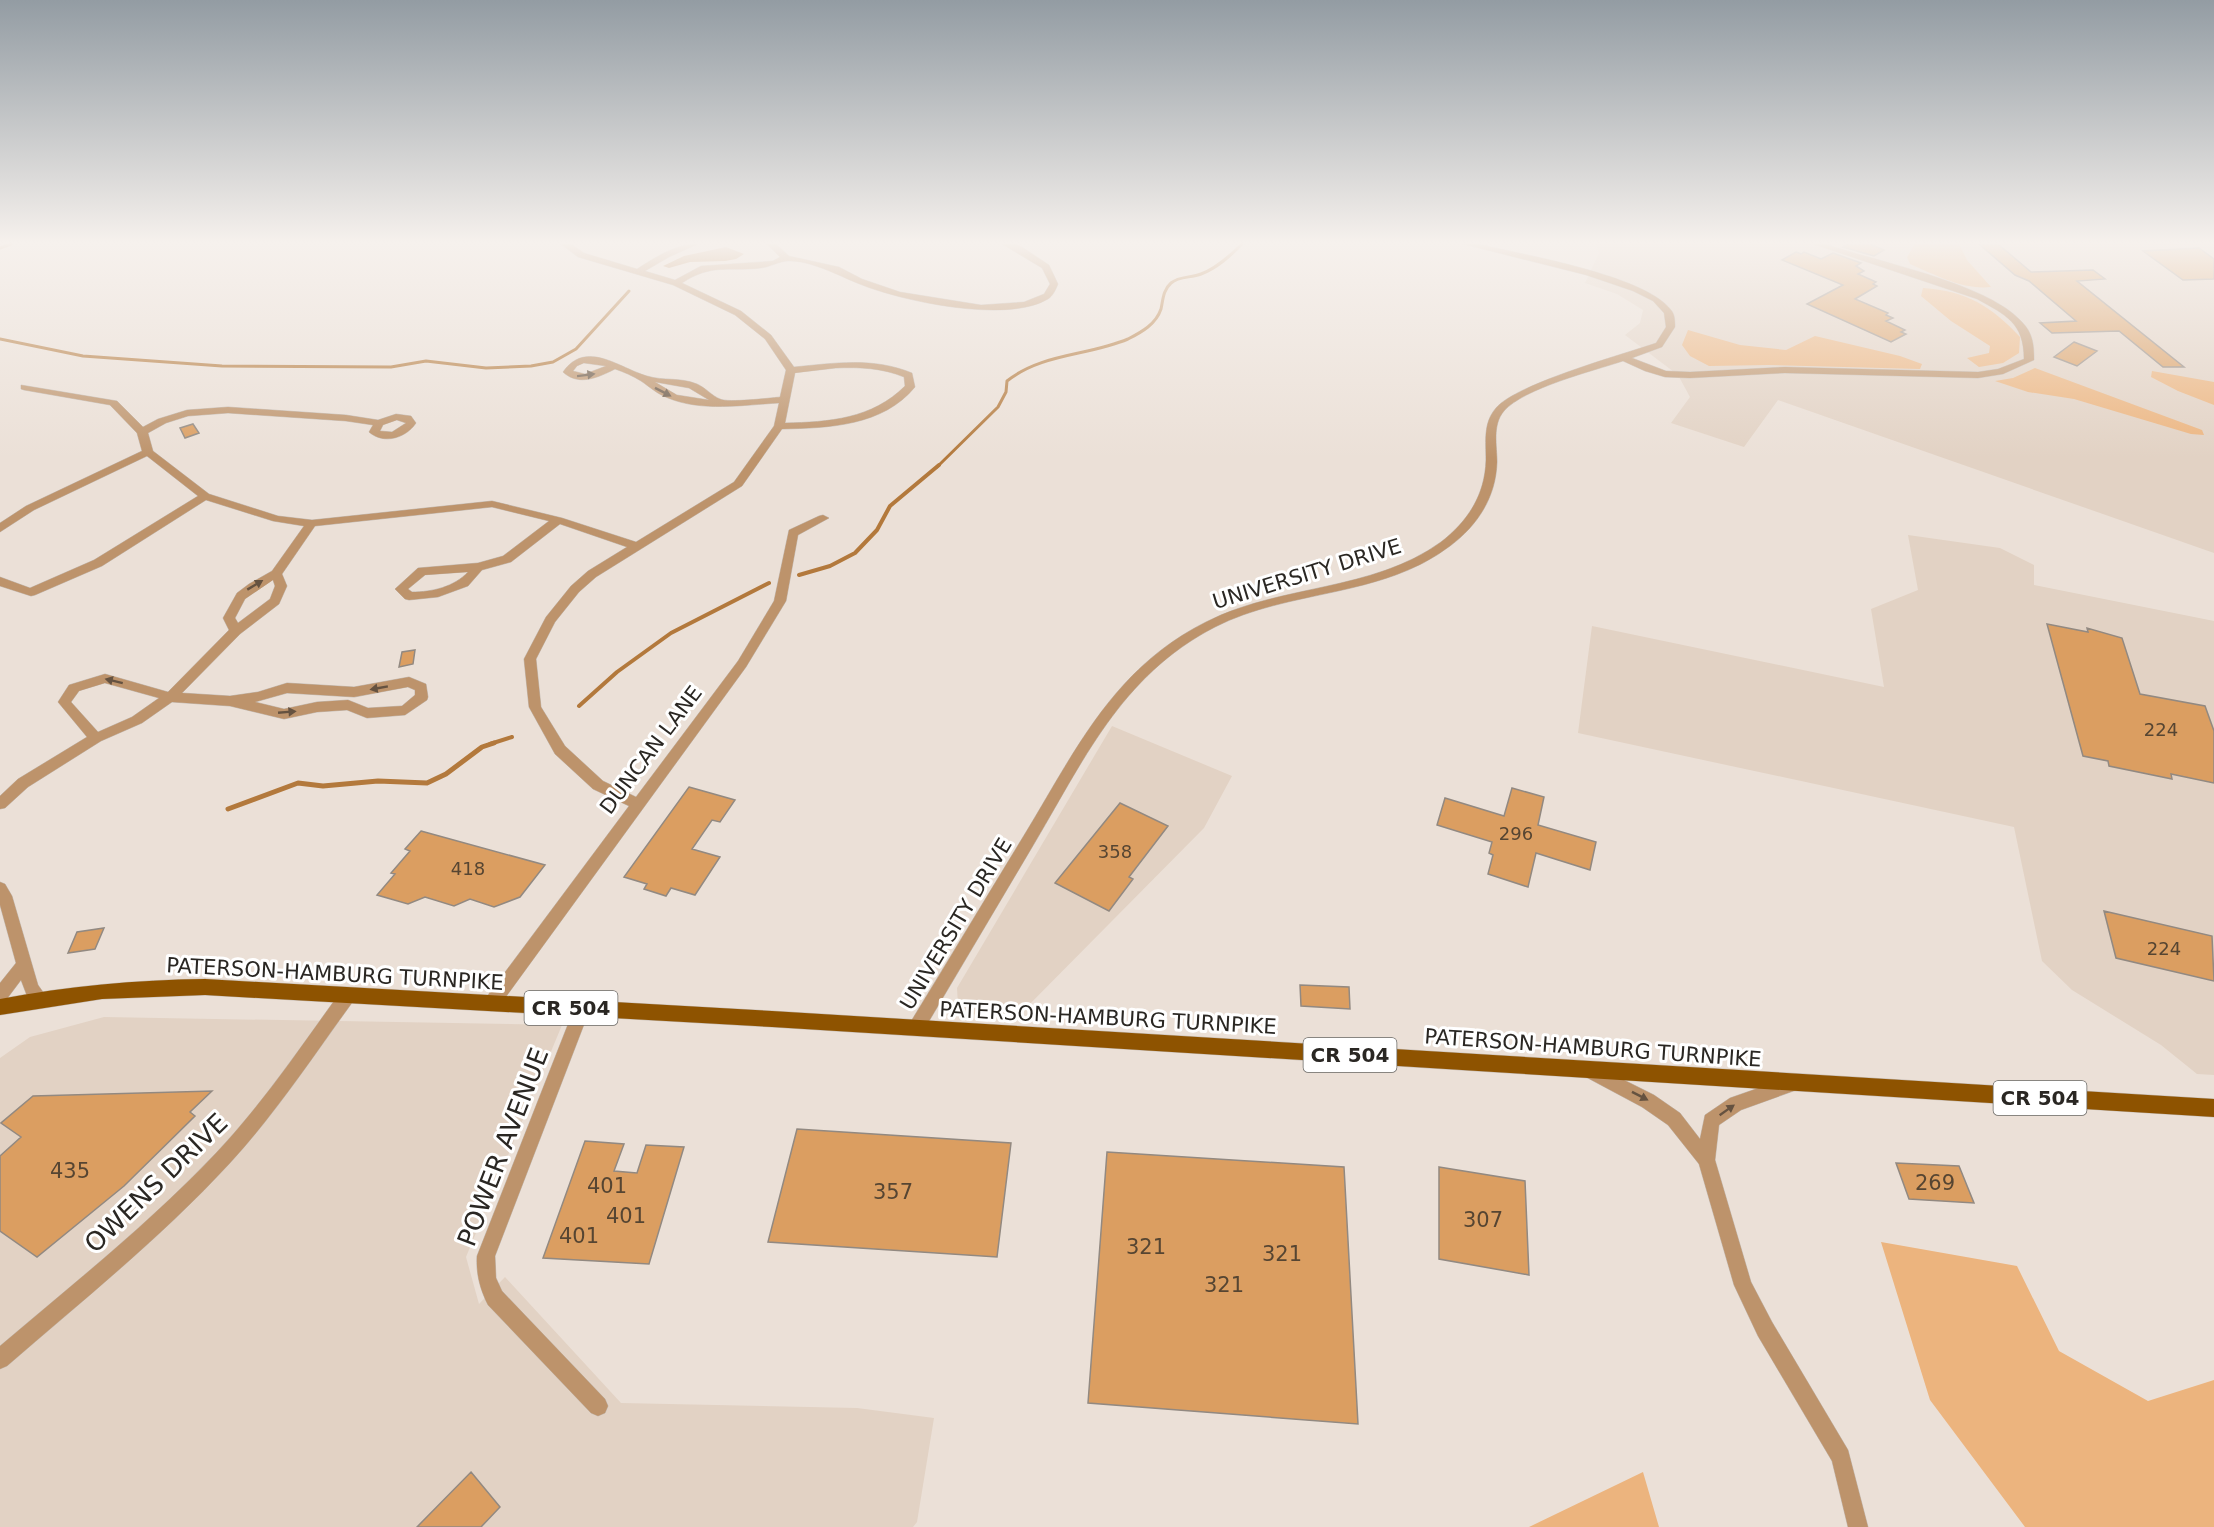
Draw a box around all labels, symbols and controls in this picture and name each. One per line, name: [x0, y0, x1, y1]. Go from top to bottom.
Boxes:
one-way arrow: [577, 371, 596, 380]
one-way arrow: [654, 387, 672, 397]
street label: UNIVERSITY DRIVE: [1210, 534, 1404, 614]
one-way arrow: [247, 580, 264, 591]
one-way arrow: [105, 675, 123, 685]
street label: DUNCAN LANE: [595, 681, 707, 819]
one-way arrow: [370, 683, 389, 692]
one-way arrow: [278, 707, 297, 716]
house number: 224: [2144, 719, 2178, 740]
house number: 296: [1499, 823, 1533, 844]
street label: UNIVERSITY DRIVE: [895, 834, 1017, 1014]
house number: 358: [1098, 841, 1132, 862]
house number: 418: [451, 858, 485, 879]
house number: 224: [2147, 938, 2181, 959]
street label: PATERSON-HAMBURG TURNPIKE: [166, 953, 504, 995]
road number: CR 504: [524, 991, 618, 1025]
street label: PATERSON-HAMBURG TURNPIKE: [939, 997, 1277, 1039]
street label: PATERSON-HAMBURG TURNPIKE: [1424, 1024, 1762, 1072]
road number: CR 504: [1304, 1038, 1396, 1072]
street label: POWER AVENUE: [451, 1044, 555, 1250]
road number: CR 504: [1994, 1081, 2086, 1115]
one-way arrow: [1631, 1092, 1648, 1101]
one-way arrow: [1719, 1104, 1735, 1116]
street label: OWENS DRIVE: [78, 1107, 234, 1259]
house number: 435: [50, 1159, 90, 1183]
house number: 269: [1915, 1171, 1955, 1195]
house number: 401: [587, 1174, 627, 1198]
house number: 357: [873, 1180, 913, 1204]
house number: 401: [606, 1204, 646, 1228]
house number: 307: [1463, 1208, 1503, 1232]
house number: 401: [559, 1224, 599, 1248]
house number: 321: [1126, 1235, 1166, 1259]
house number: 321: [1262, 1242, 1302, 1266]
house number: 321: [1204, 1273, 1244, 1297]

